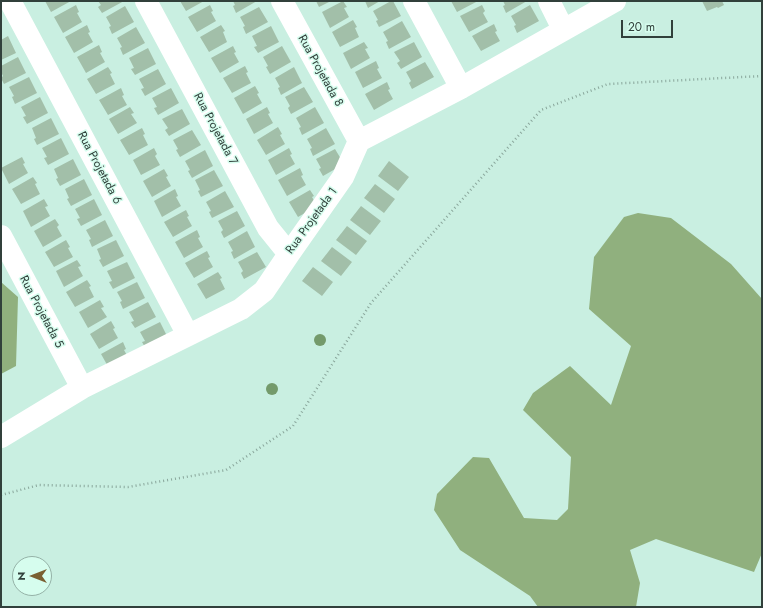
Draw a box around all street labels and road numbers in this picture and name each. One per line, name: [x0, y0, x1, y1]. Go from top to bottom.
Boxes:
street label: Rua Projetada 8: [294, 33, 346, 109]
street label: Rua Projetada 7: [190, 90, 240, 168]
street label: Rua Projetada 6: [74, 129, 124, 207]
street label: Rua Projetada 1: [283, 185, 341, 257]
street label: Rua Projetada 5: [16, 273, 66, 351]

